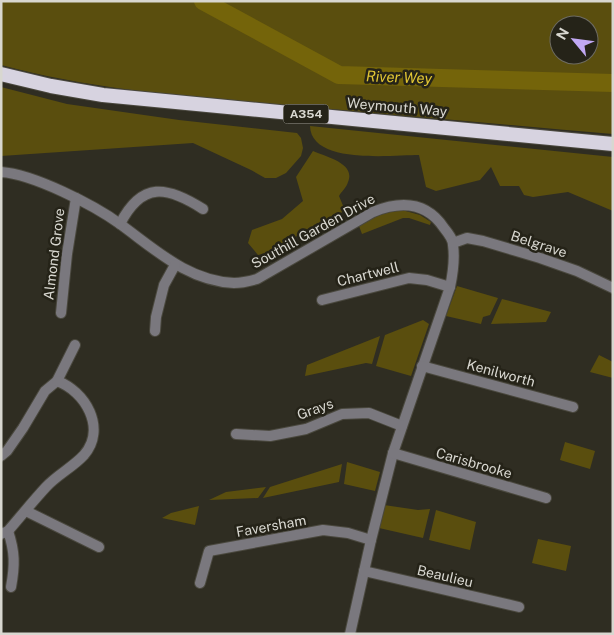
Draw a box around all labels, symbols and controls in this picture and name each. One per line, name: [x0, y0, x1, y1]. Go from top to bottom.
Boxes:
north arrow: [549, 15, 599, 65]
text: N: [553, 25, 572, 42]
water label: River Wey: [366, 67, 433, 87]
street label: Weymouth Way: [346, 95, 448, 119]
road number: A354: [284, 105, 328, 124]
street label: Southill Garden Drive: [248, 190, 378, 272]
street label: Almond Grove: [40, 207, 68, 301]
street label: Belgrave: [509, 227, 569, 261]
street label: Chartwell: [335, 259, 401, 289]
street label: Kenilworth: [465, 356, 537, 390]
street label: Grays: [295, 395, 335, 423]
street label: Carisbrooke: [434, 445, 514, 482]
street label: Faversham: [235, 512, 307, 540]
street label: Beaulieu: [415, 562, 475, 590]

